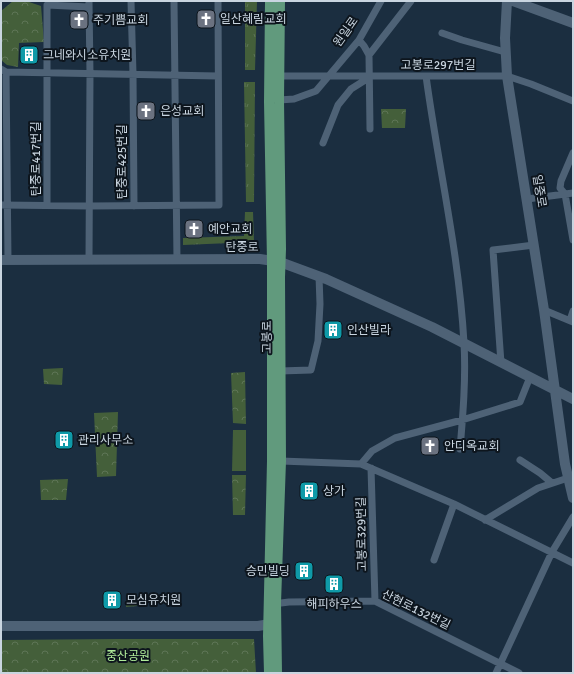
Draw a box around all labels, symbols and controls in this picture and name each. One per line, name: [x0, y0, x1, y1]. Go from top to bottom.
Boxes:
church icon: 일산혜림교회: [195, 8, 217, 30]
church icon: 주기쁨교회: [68, 9, 90, 31]
place label: 일산혜림교회: [220, 12, 286, 27]
place label: 주기쁨교회: [93, 13, 148, 28]
street label: 원일로: [330, 14, 362, 50]
building icon: 그네와시소유치원: [18, 44, 40, 66]
place label: 그네와시소유치원: [43, 48, 131, 63]
street label: 고봉로297번길: [401, 58, 475, 73]
church icon: 은성교회: [135, 100, 157, 122]
place label: 은성교회: [160, 104, 204, 119]
street label: 탄중로417번길: [29, 122, 44, 196]
street label: 탄중로425번길: [115, 125, 130, 199]
street label: 일중로: [529, 173, 549, 209]
church icon: 예안교회: [183, 218, 205, 240]
place label: 예안교회: [208, 222, 252, 237]
street label: 탄중로: [225, 240, 259, 255]
building icon: 인산빌라: [322, 319, 344, 341]
street label: 고봉로: [260, 320, 275, 354]
place label: 인산빌라: [347, 323, 391, 338]
building icon: 관리사무소: [53, 429, 75, 451]
place label: 관리사무소: [78, 433, 133, 448]
church icon: 안디옥교회: [419, 435, 441, 457]
place label: 안디옥교회: [444, 439, 499, 454]
building icon: 상가: [298, 480, 320, 502]
place label: 상가: [323, 484, 345, 499]
street label: 고봉로329번길: [354, 497, 370, 571]
building icon: 승민빌딩: [293, 560, 315, 582]
place label: 승민빌딩: [246, 564, 290, 579]
building icon: 해피하우스: [323, 573, 345, 595]
street label: 산현로132번길: [379, 587, 453, 633]
building icon: 모심유치원: [101, 589, 123, 611]
place label: 모심유치원: [126, 593, 181, 608]
place label: 해피하우스: [306, 597, 362, 612]
park label: 중산공원: [106, 649, 150, 664]

